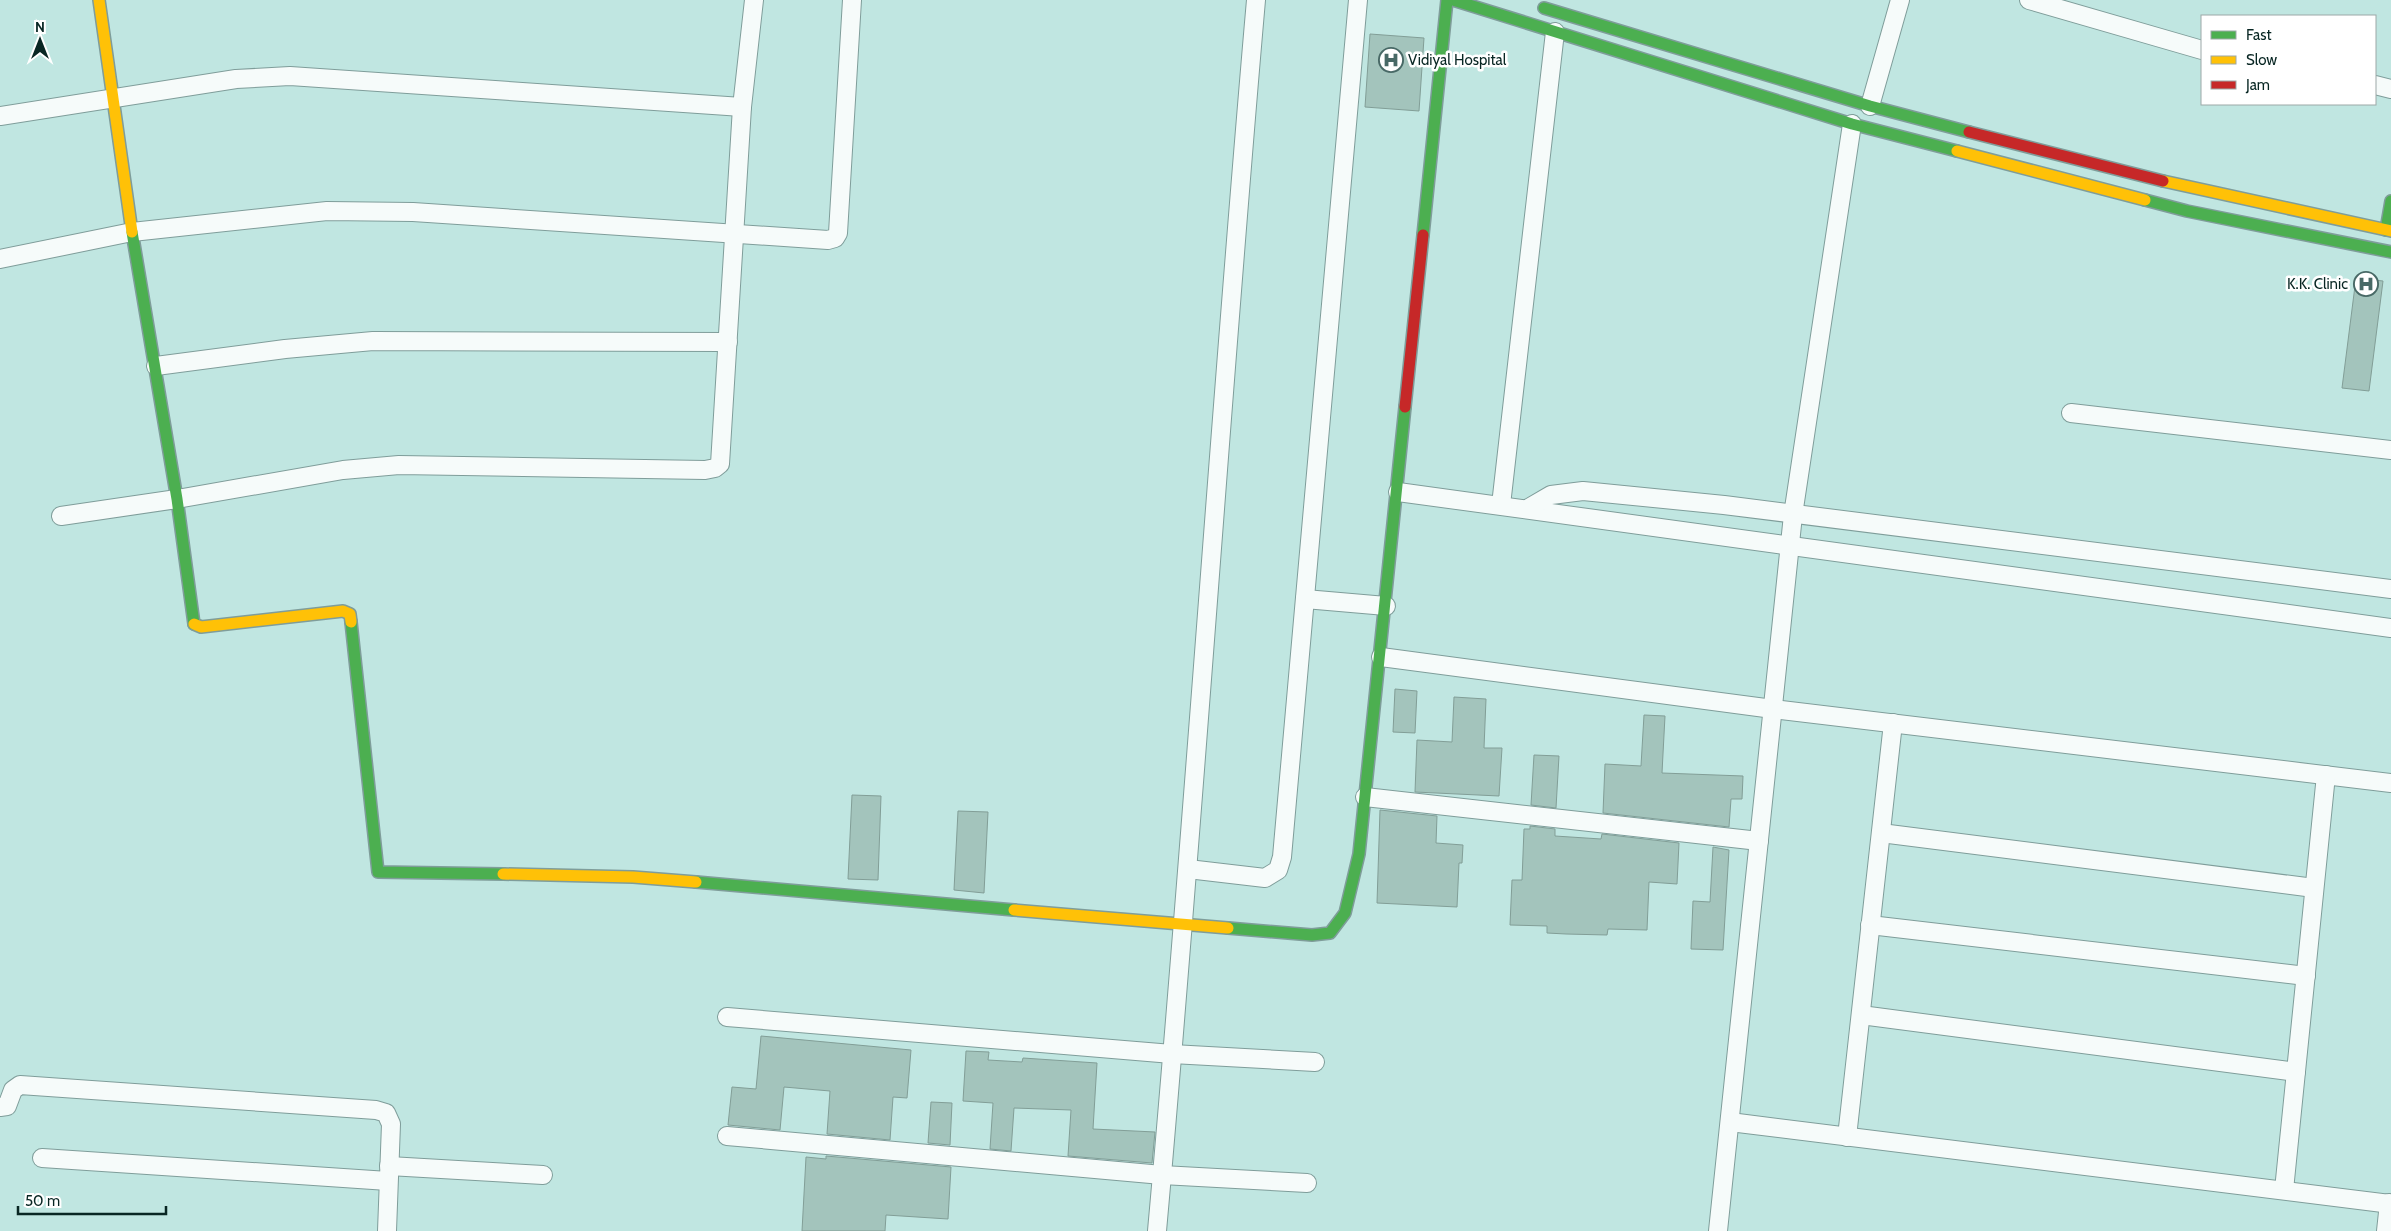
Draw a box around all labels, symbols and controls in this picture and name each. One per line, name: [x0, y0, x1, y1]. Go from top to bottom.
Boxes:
north arrow: [15, 15, 65, 65]
legend: [2201, 15, 2376, 105]
text: N: [35, 18, 45, 36]
text: Fast: [2246, 26, 2271, 44]
hospital icon: Vidiyal Hospital: [1378, 47, 1404, 73]
place label: Vidiyal Hospital: [1408, 51, 1507, 69]
text: Slow: [2246, 51, 2277, 69]
text: Jam: [2245, 76, 2270, 94]
hospital icon: K.K. Clinic: [2353, 271, 2379, 297]
place label: K.K. Clinic: [2287, 275, 2348, 293]
scale bar: [18, 1184, 165, 1216]
text: 50 m: [25, 1192, 60, 1210]

